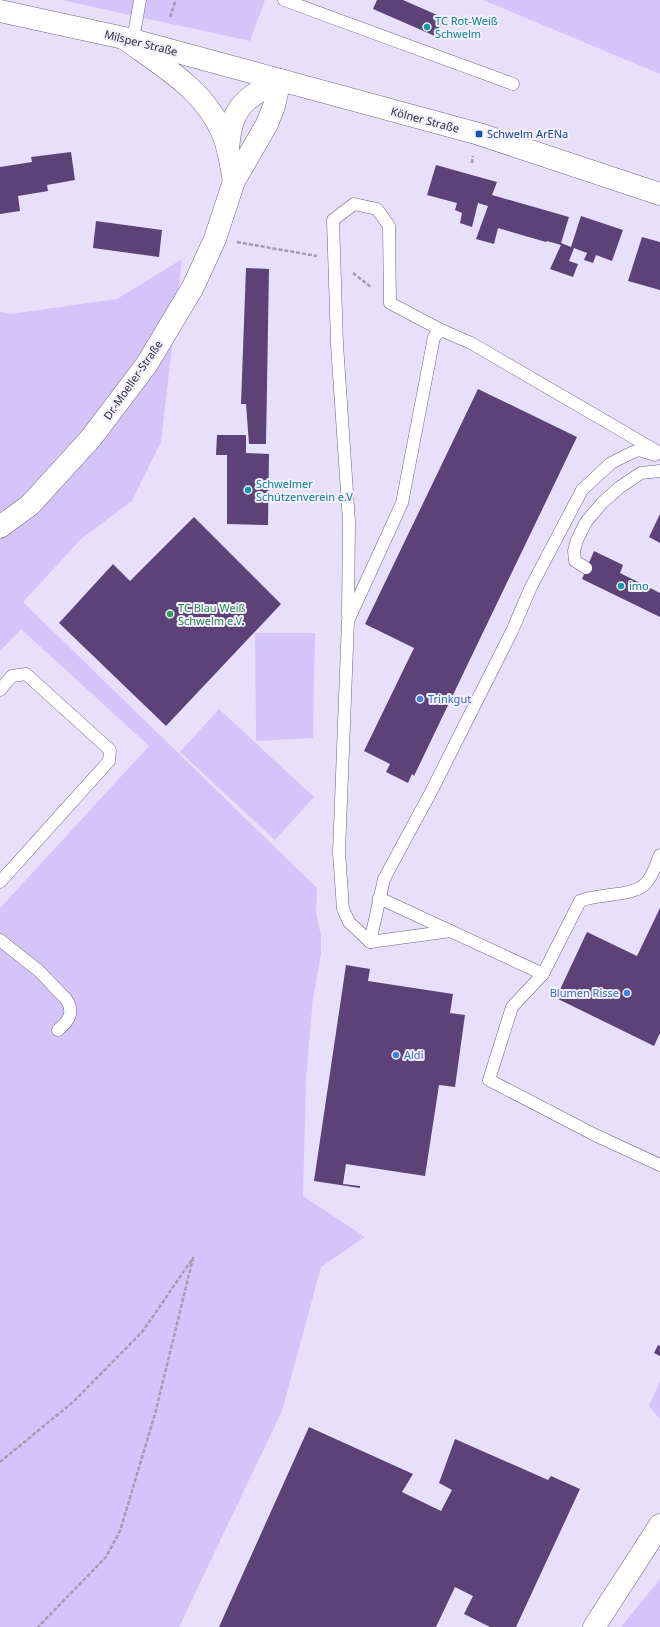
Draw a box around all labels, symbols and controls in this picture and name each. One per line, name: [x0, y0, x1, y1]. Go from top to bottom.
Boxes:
place label: TC Rot-Weiß Schwelm: [435, 13, 498, 41]
marker: TC Rot-Weiß Schwelm: [422, 22, 432, 32]
street label: Milsper Straße: [103, 26, 179, 59]
street label: Kölner Straße: [389, 103, 461, 136]
place label: Schwelm ArENa: [487, 126, 568, 141]
marker: Schwelm ArENa: [474, 129, 484, 139]
street label: Dr.-Moeller-Straße: [100, 337, 166, 422]
place label: Schwelmer Schützenverein e.V: [256, 476, 353, 504]
marker: Schwelmer Schützenverein e.V: [243, 485, 253, 495]
place label: imo: [629, 578, 649, 593]
marker: imo: [616, 581, 626, 591]
place label: TC Blau Weiß Schwelm e.V.: [178, 600, 246, 628]
marker: TC Blau Weiß Schwelm e.V.: [165, 609, 175, 619]
place label: Trinkgut: [428, 691, 471, 706]
marker: Trinkgut: [415, 694, 425, 704]
place label: Blumen Risse: [550, 985, 619, 1000]
marker: Blumen Risse: [622, 988, 632, 998]
place label: Aldi: [404, 1047, 423, 1062]
marker: Aldi: [391, 1050, 401, 1060]

